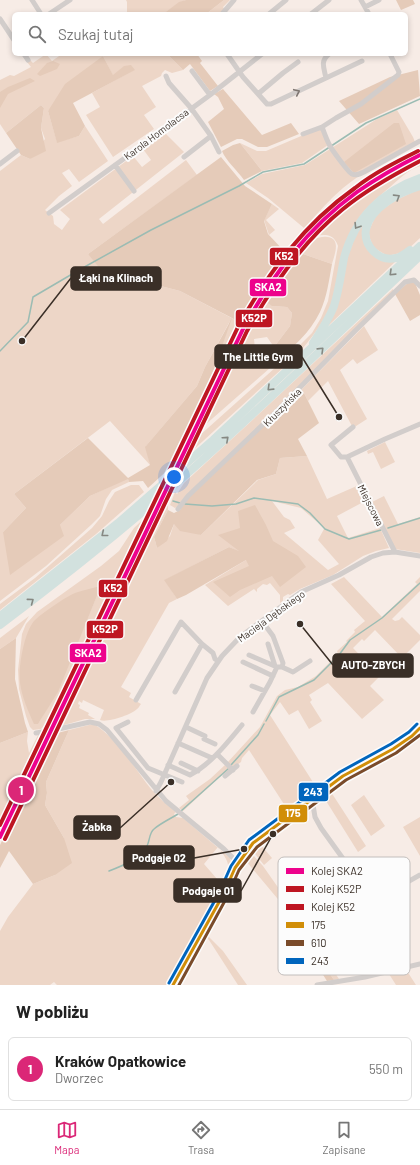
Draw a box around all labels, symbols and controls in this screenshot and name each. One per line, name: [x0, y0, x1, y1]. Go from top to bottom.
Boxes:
search box: [12, 12, 408, 56]
icon: search: [26, 23, 48, 45]
text: Szukaj tutaj: [58, 25, 134, 43]
one-way arrow: [293, 89, 300, 97]
street label: Karola Homolacsa: [121, 106, 191, 162]
one-way arrow: [393, 194, 400, 201]
one-way arrow: [355, 222, 362, 229]
line badge: K52: [269, 247, 299, 266]
text: K52: [275, 249, 293, 262]
callout: Łąki na Klinach: [71, 267, 161, 290]
one-way arrow: [389, 268, 397, 275]
text: Łąki na Klinach: [78, 271, 153, 284]
line badge: SKA2: [249, 278, 287, 297]
text: SKA2: [254, 280, 282, 293]
line badge: K52P: [235, 309, 273, 328]
text: K52P: [241, 311, 267, 324]
callout: The Little Gym: [215, 345, 302, 368]
one-way arrow: [316, 347, 324, 355]
text: The Little Gym: [223, 350, 293, 363]
one-way arrow: [267, 383, 275, 391]
street label: Kłuszyńska: [260, 385, 304, 429]
one-way arrow: [221, 436, 229, 443]
your location: [164, 467, 184, 487]
street label: Miejscowa: [355, 482, 387, 528]
one-way arrow: [101, 530, 108, 537]
line badge: K52: [98, 579, 128, 598]
text: K52: [104, 581, 122, 594]
street label: Macieja Dębskiego: [235, 588, 307, 644]
one-way arrow: [27, 599, 34, 606]
line badge: K52P: [86, 620, 124, 639]
text: K52P: [92, 622, 118, 635]
line badge: SKA2: [69, 643, 107, 663]
text: SKA2: [74, 646, 102, 659]
callout: AUTO-ZBYCH: [333, 654, 413, 677]
text: AUTO-ZBYCH: [341, 658, 405, 671]
pin: 1: [8, 775, 34, 805]
line badge: 243: [298, 782, 329, 802]
text: 243: [304, 785, 322, 798]
line badge: 175: [278, 804, 308, 823]
text: 175: [285, 806, 301, 819]
callout: Żabka: [74, 816, 120, 839]
text: Żabka: [82, 820, 112, 833]
callout: Podgaje 02: [124, 846, 194, 869]
text: Podgaje 02: [132, 851, 186, 864]
legend: [278, 857, 410, 975]
text: Kolej SKA2: [311, 864, 363, 877]
callout: Podgaje 01: [174, 879, 241, 902]
text: Kolej K52P: [311, 882, 362, 895]
text: Podgaje 01: [182, 884, 234, 897]
text: Kolej K52: [311, 900, 355, 913]
text: 175: [311, 918, 326, 931]
text: 610: [311, 936, 327, 949]
text: 243: [311, 954, 329, 967]
text: W pobliżu: [16, 1001, 89, 1021]
text: Kraków Opatkowice: [55, 1052, 186, 1070]
text: 1: [28, 1061, 32, 1077]
text: 550 m: [369, 1061, 403, 1077]
text: Dworzec: [55, 1070, 103, 1086]
tab: Mapa: [54, 1119, 79, 1156]
tab: Trasa: [188, 1119, 214, 1156]
tab: Zapisane: [323, 1119, 366, 1156]

